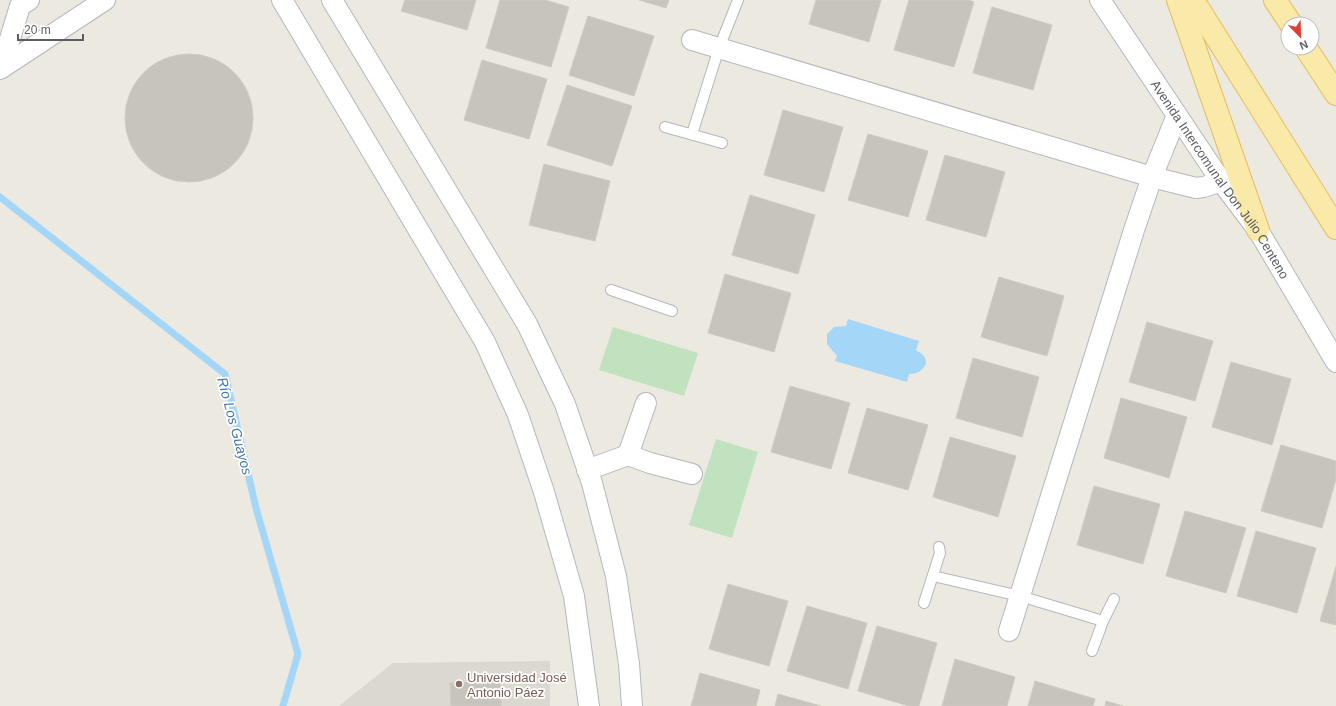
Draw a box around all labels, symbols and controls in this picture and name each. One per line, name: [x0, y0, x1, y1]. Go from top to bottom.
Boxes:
scale bar: [18, 16, 83, 42]
north arrow: [1280, 16, 1320, 56]
text: 20 m: [24, 23, 51, 37]
text: N: [1298, 38, 1310, 52]
street label: Avenida Intercomunal Don Julio Centeno: [1148, 77, 1292, 281]
water label: Río Los Guayos: [214, 375, 256, 477]
place label: Universidad José Antonio Páez: [467, 670, 567, 700]
marker: Universidad José Antonio Páez: [454, 679, 464, 689]

